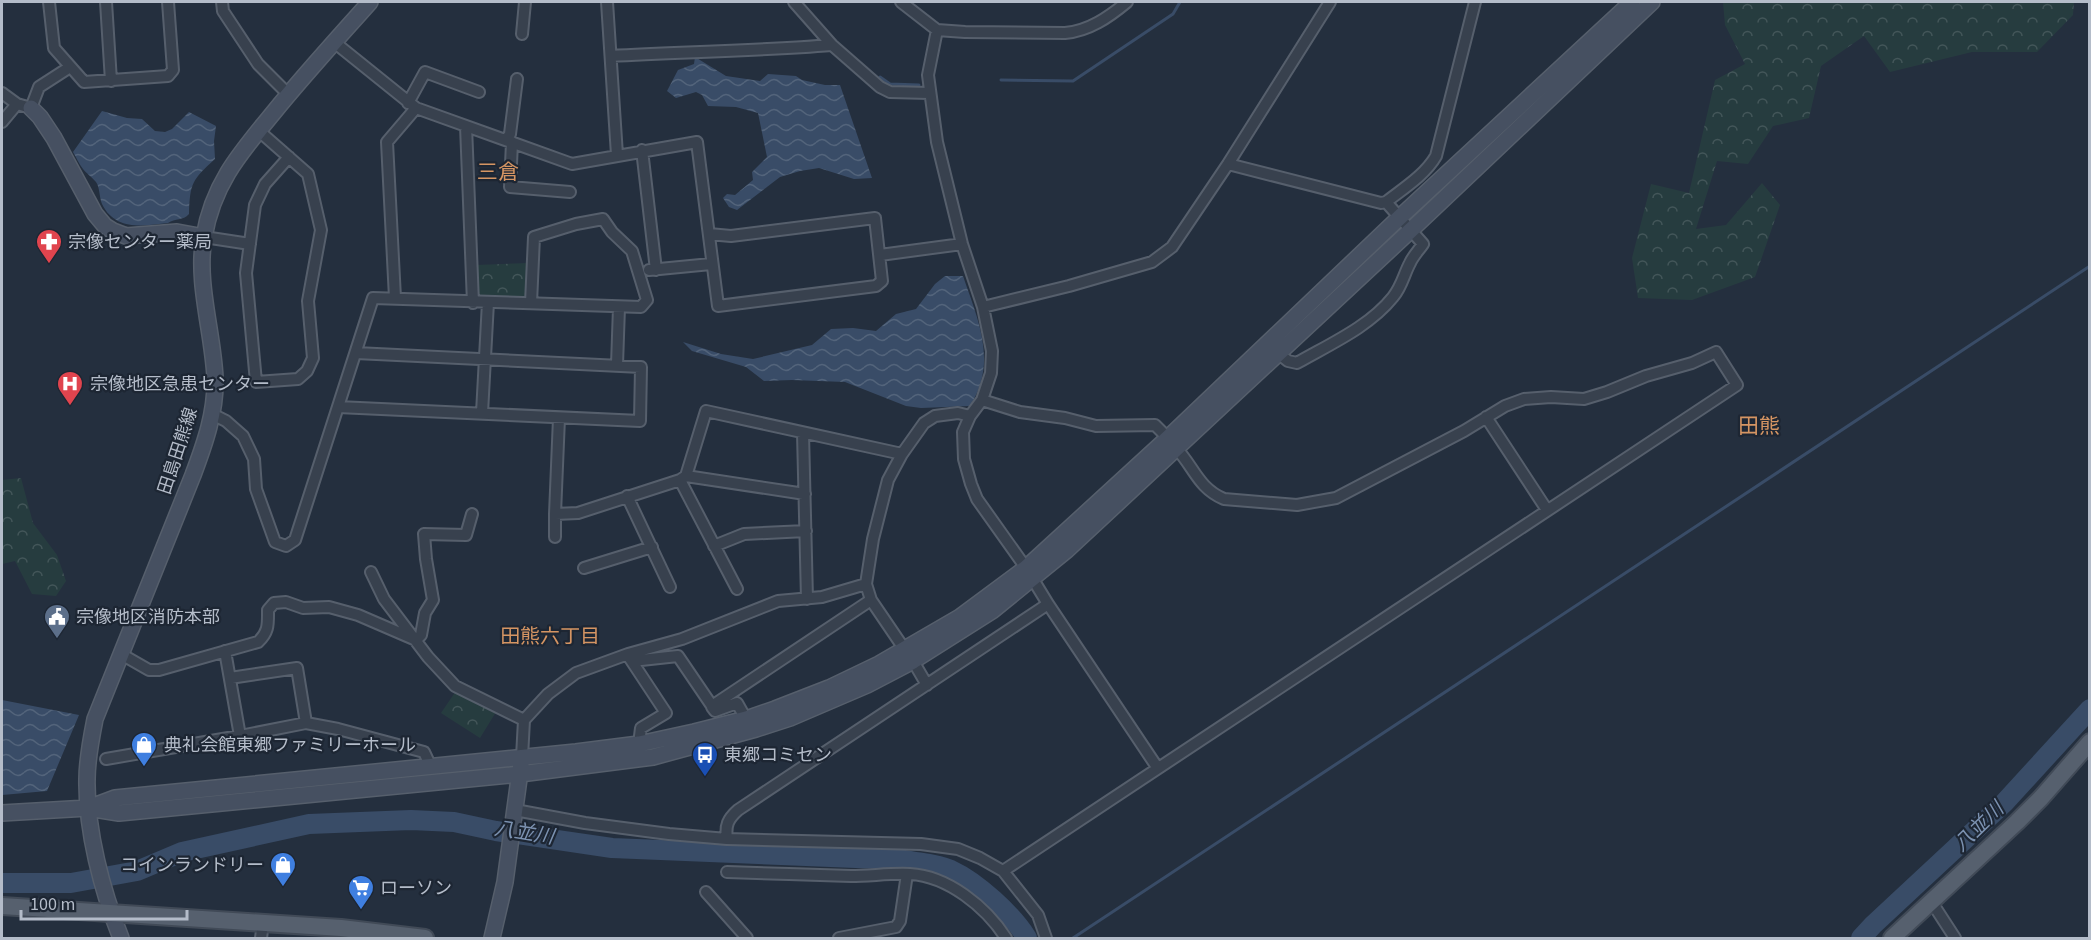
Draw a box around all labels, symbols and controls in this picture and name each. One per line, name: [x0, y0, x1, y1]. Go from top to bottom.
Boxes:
district label: 三倉: [477, 157, 519, 187]
pharmacy icon: 宗像センター薬局: [34, 227, 64, 265]
place label: 宗像センター薬局: [68, 230, 212, 255]
hospital icon: 宗像地区急患センター: [55, 369, 85, 407]
place label: 宗像地区急患センター: [90, 372, 270, 397]
street label: 田島田熊線: [152, 404, 204, 498]
district label: 田熊: [1738, 411, 1780, 441]
public building icon: 宗像地区消防本部: [42, 602, 72, 640]
place label: 宗像地区消防本部: [76, 605, 220, 630]
district label: 田熊六丁目: [500, 623, 600, 651]
shop icon: 典礼会館東郷ファミリーホール: [129, 730, 159, 768]
place label: 典礼会館東郷ファミリーホール: [164, 733, 416, 758]
bus stop icon: 東郷コミセン: [690, 740, 720, 778]
place label: 東郷コミセン: [724, 743, 832, 768]
water label: 八並川: [1948, 795, 2012, 858]
water label: 八並川: [492, 814, 558, 852]
shop icon: コインランドリー: [268, 850, 298, 888]
place label: コインランドリー: [120, 853, 264, 878]
supermarket icon: ローソン: [346, 873, 376, 911]
place label: ローソン: [380, 876, 452, 901]
scale bar: [21, 883, 188, 921]
text: 100 m: [30, 892, 75, 917]

